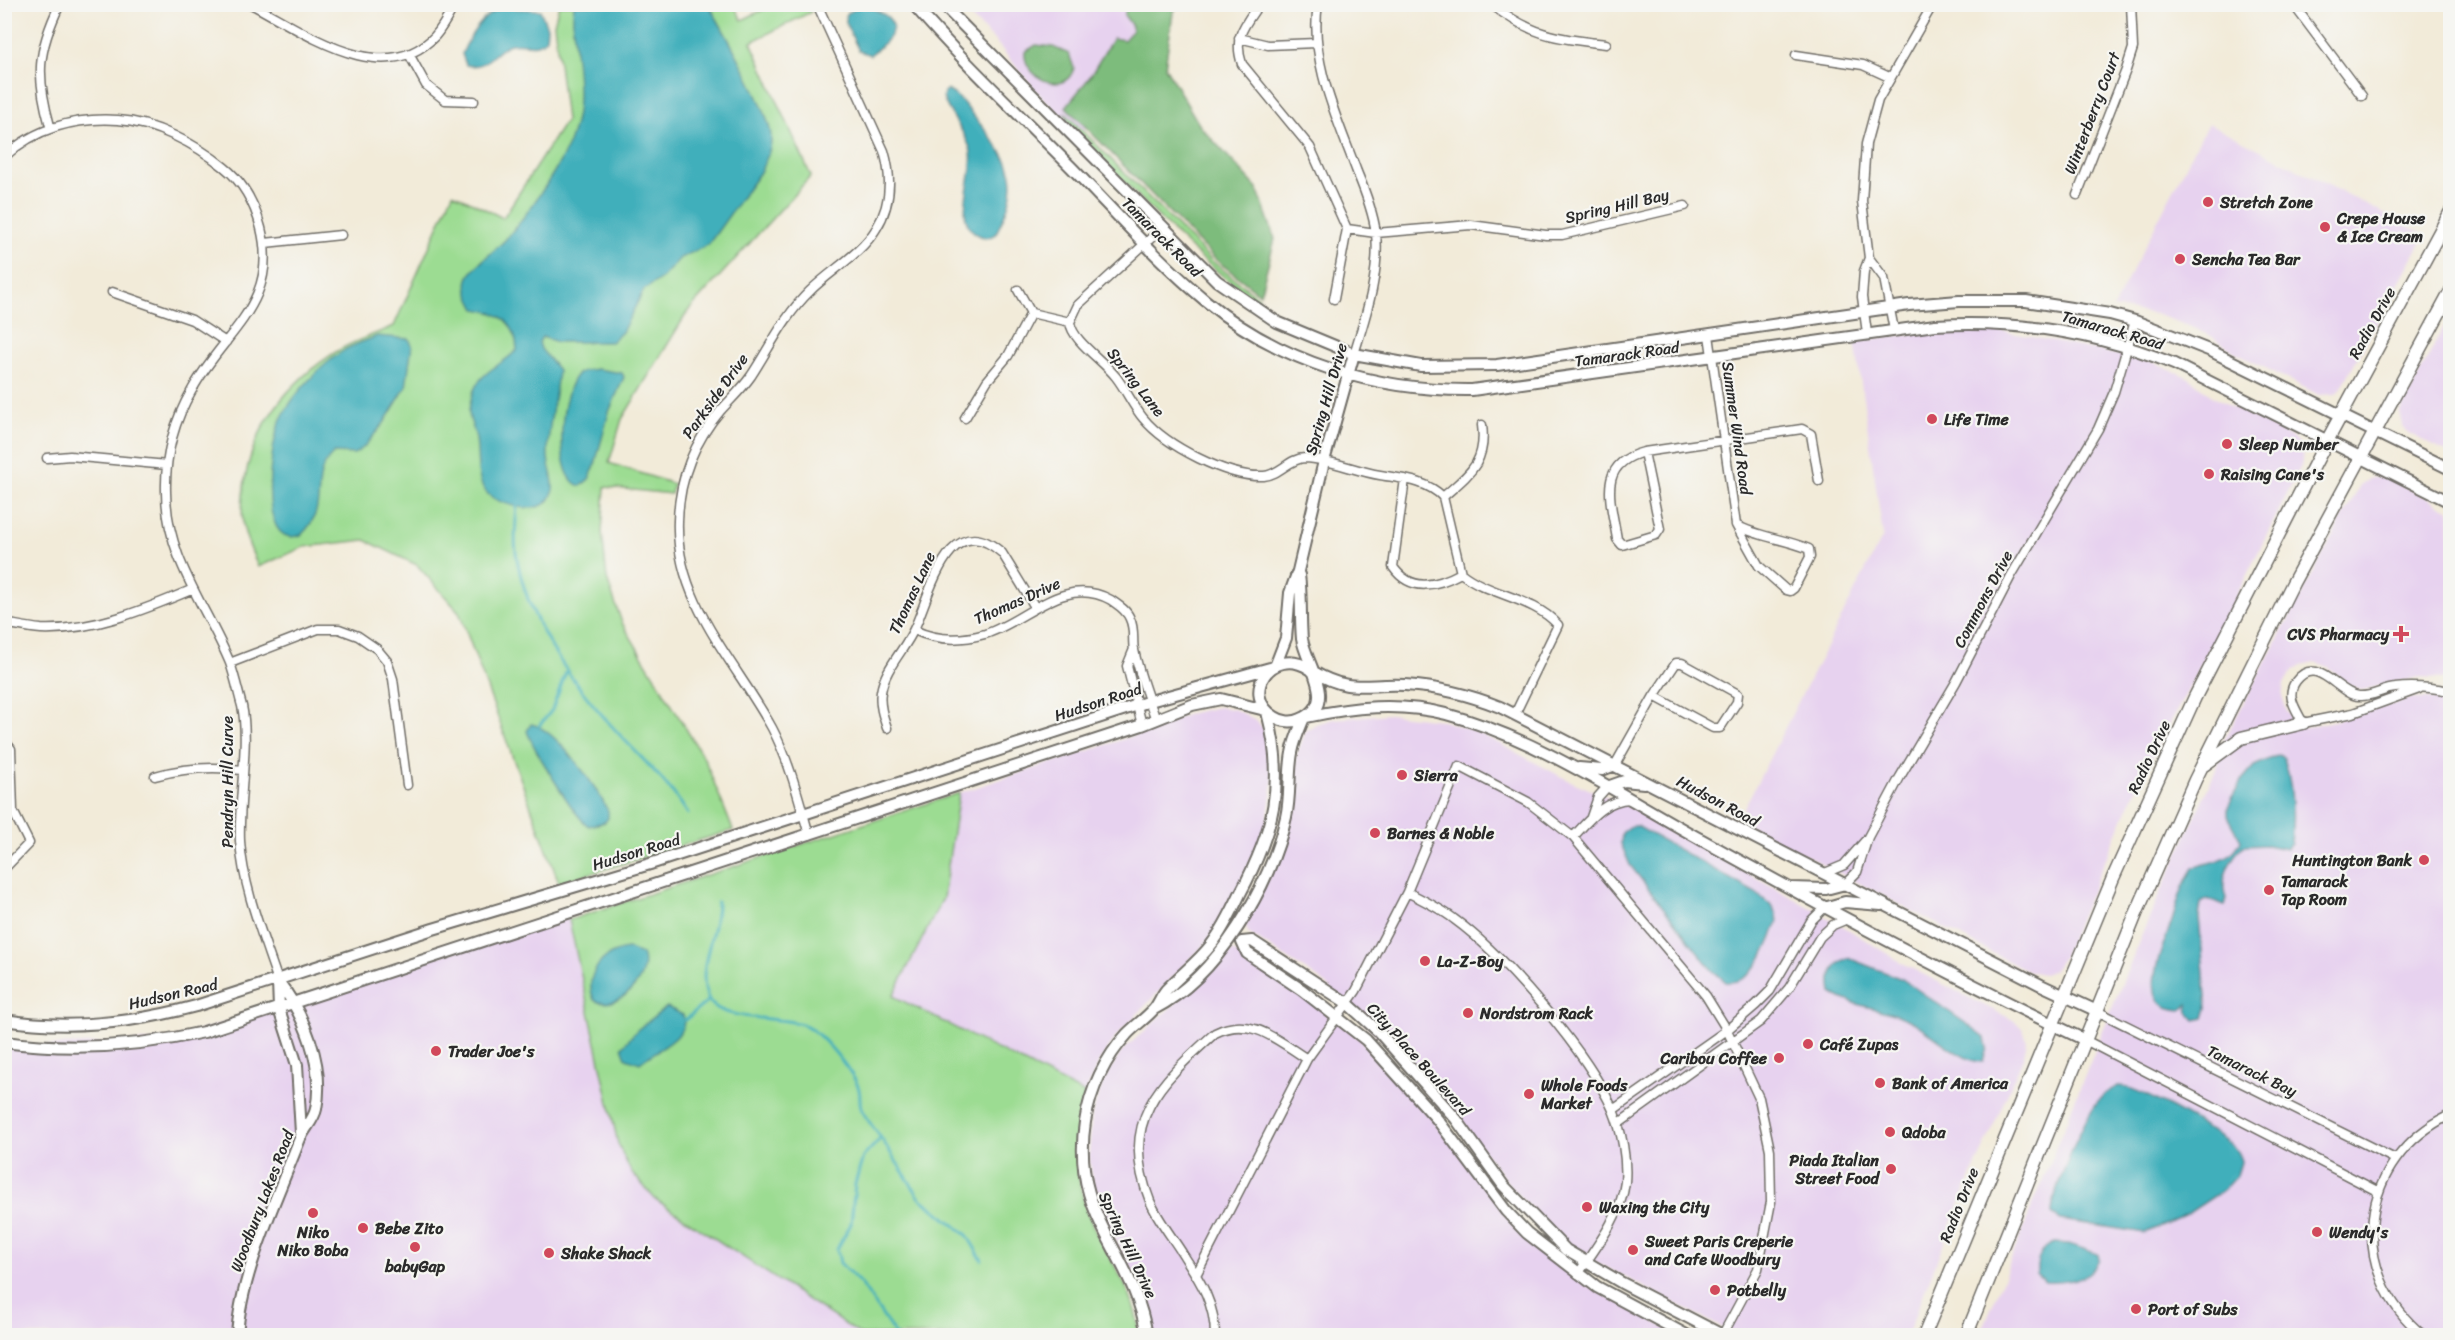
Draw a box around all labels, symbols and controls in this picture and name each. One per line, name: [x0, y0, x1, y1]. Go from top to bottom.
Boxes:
street label: Winterberry Court: [2055, 47, 2129, 178]
street label: Spring Hill Bay: [1562, 180, 1673, 232]
place label: Stretch Zone: [2219, 188, 2313, 217]
street label: Tamarack Road: [1114, 189, 1211, 286]
marker: Stretch Zone: [2201, 195, 2215, 209]
place label: Crepe House & Ice Cream: [2336, 204, 2426, 251]
marker: Crepe House & Ice Cream: [2318, 220, 2332, 234]
place label: Sencha Tea Bar: [2191, 245, 2301, 274]
marker: Sencha Tea Bar: [2173, 252, 2187, 266]
street label: Radio Drive: [2340, 281, 2404, 365]
street label: Tamarack Road: [2058, 302, 2169, 359]
street label: Tamarack Road: [1573, 332, 1683, 376]
street label: Spring Hill Drive: [1296, 339, 1356, 459]
street label: Spring Lane: [1099, 341, 1173, 424]
street label: Parkside Drive: [674, 347, 756, 445]
street label: Summer Wind Road: [1713, 359, 1761, 498]
place label: Life Time: [1944, 405, 2009, 434]
marker: Life Time: [1925, 412, 1939, 426]
place label: Sleep Number: [2238, 430, 2340, 459]
marker: Sleep Number: [2220, 437, 2234, 451]
place label: Raising Cane's: [2220, 460, 2325, 489]
marker: Raising Cane's: [2202, 467, 2216, 481]
street label: Commons Drive: [1945, 545, 2021, 653]
street label: Thomas Lane: [880, 547, 944, 639]
street label: Thomas Drive: [969, 569, 1065, 633]
place label: CVS Pharmacy: [2287, 620, 2390, 649]
marker: CVS Pharmacy: [2394, 627, 2408, 641]
street label: Hudson Road: [1050, 674, 1147, 730]
street label: Radio Drive: [2119, 715, 2179, 799]
street label: Pendryn Hill Curve: [213, 716, 242, 848]
place label: Sierra: [1413, 761, 1459, 790]
street label: Hudson Road: [1671, 767, 1766, 836]
marker: Sierra: [1395, 768, 1409, 782]
place label: Barnes & Noble: [1387, 819, 1495, 848]
street label: Hudson Road: [588, 824, 685, 879]
marker: Barnes & Noble: [1368, 826, 1382, 840]
place label: Huntington Bank: [2291, 846, 2412, 875]
marker: Huntington Bank: [2417, 853, 2431, 867]
place label: Tamarack Tap Room: [2281, 867, 2348, 914]
marker: Tamarack Tap Room: [2262, 883, 2276, 897]
place label: La-Z-Boy: [1437, 947, 1504, 976]
marker: La-Z-Boy: [1418, 954, 1432, 968]
street label: Hudson Road: [126, 969, 222, 1018]
street label: City Place Boulevard: [1360, 995, 1479, 1124]
place label: Nordstrom Rack: [1479, 999, 1594, 1028]
marker: Nordstrom Rack: [1461, 1006, 1475, 1020]
place label: Café Zupas: [1819, 1030, 1899, 1059]
place label: Trader Joe's: [448, 1037, 535, 1066]
marker: Café Zupas: [1801, 1037, 1815, 1051]
street label: Tamarack Bay: [2202, 1037, 2303, 1106]
marker: Trader Joe's: [429, 1044, 443, 1058]
place label: Caribou Coffee: [1660, 1044, 1768, 1073]
marker: Caribou Coffee: [1772, 1051, 1786, 1065]
place label: Bank of America: [1892, 1069, 2009, 1098]
place label: Whole Foods Market: [1540, 1071, 1628, 1118]
marker: Bank of America: [1873, 1076, 1887, 1090]
marker: Whole Foods Market: [1522, 1087, 1536, 1101]
place label: Qdoba: [1901, 1118, 1946, 1147]
street label: Woodbury Lakes Road: [222, 1124, 303, 1276]
marker: Qdoba: [1883, 1125, 1897, 1139]
place label: Piada Italian Street Food: [1789, 1146, 1881, 1193]
marker: Piada Italian Street Food: [1884, 1162, 1898, 1176]
street label: Radio Drive: [1931, 1163, 1987, 1247]
street label: Spring Hill Drive: [1090, 1186, 1166, 1304]
place label: Waxing the City: [1599, 1193, 1710, 1222]
marker: Waxing the City: [1580, 1200, 1594, 1214]
marker: Niko Niko Boba: [306, 1206, 320, 1220]
place label: Bebe Zito: [375, 1214, 444, 1243]
place label: Niko Niko Boba: [276, 1218, 349, 1265]
place label: Wendy's: [2329, 1218, 2389, 1247]
marker: Bebe Zito: [356, 1221, 370, 1235]
marker: Wendy's: [2310, 1225, 2324, 1239]
place label: Sweet Paris Creperie and Cafe Woodbury: [1644, 1227, 1794, 1274]
place label: Shake Shack: [560, 1239, 652, 1268]
marker: babyGap: [408, 1240, 422, 1254]
marker: Sweet Paris Creperie and Cafe Woodbury: [1626, 1243, 1640, 1257]
marker: Shake Shack: [542, 1246, 556, 1260]
place label: babyGap: [384, 1252, 446, 1281]
place label: Potbelly: [1727, 1276, 1787, 1305]
marker: Potbelly: [1708, 1283, 1722, 1297]
place label: Port of Subs: [2148, 1295, 2238, 1324]
marker: Port of Subs: [2129, 1302, 2143, 1316]

